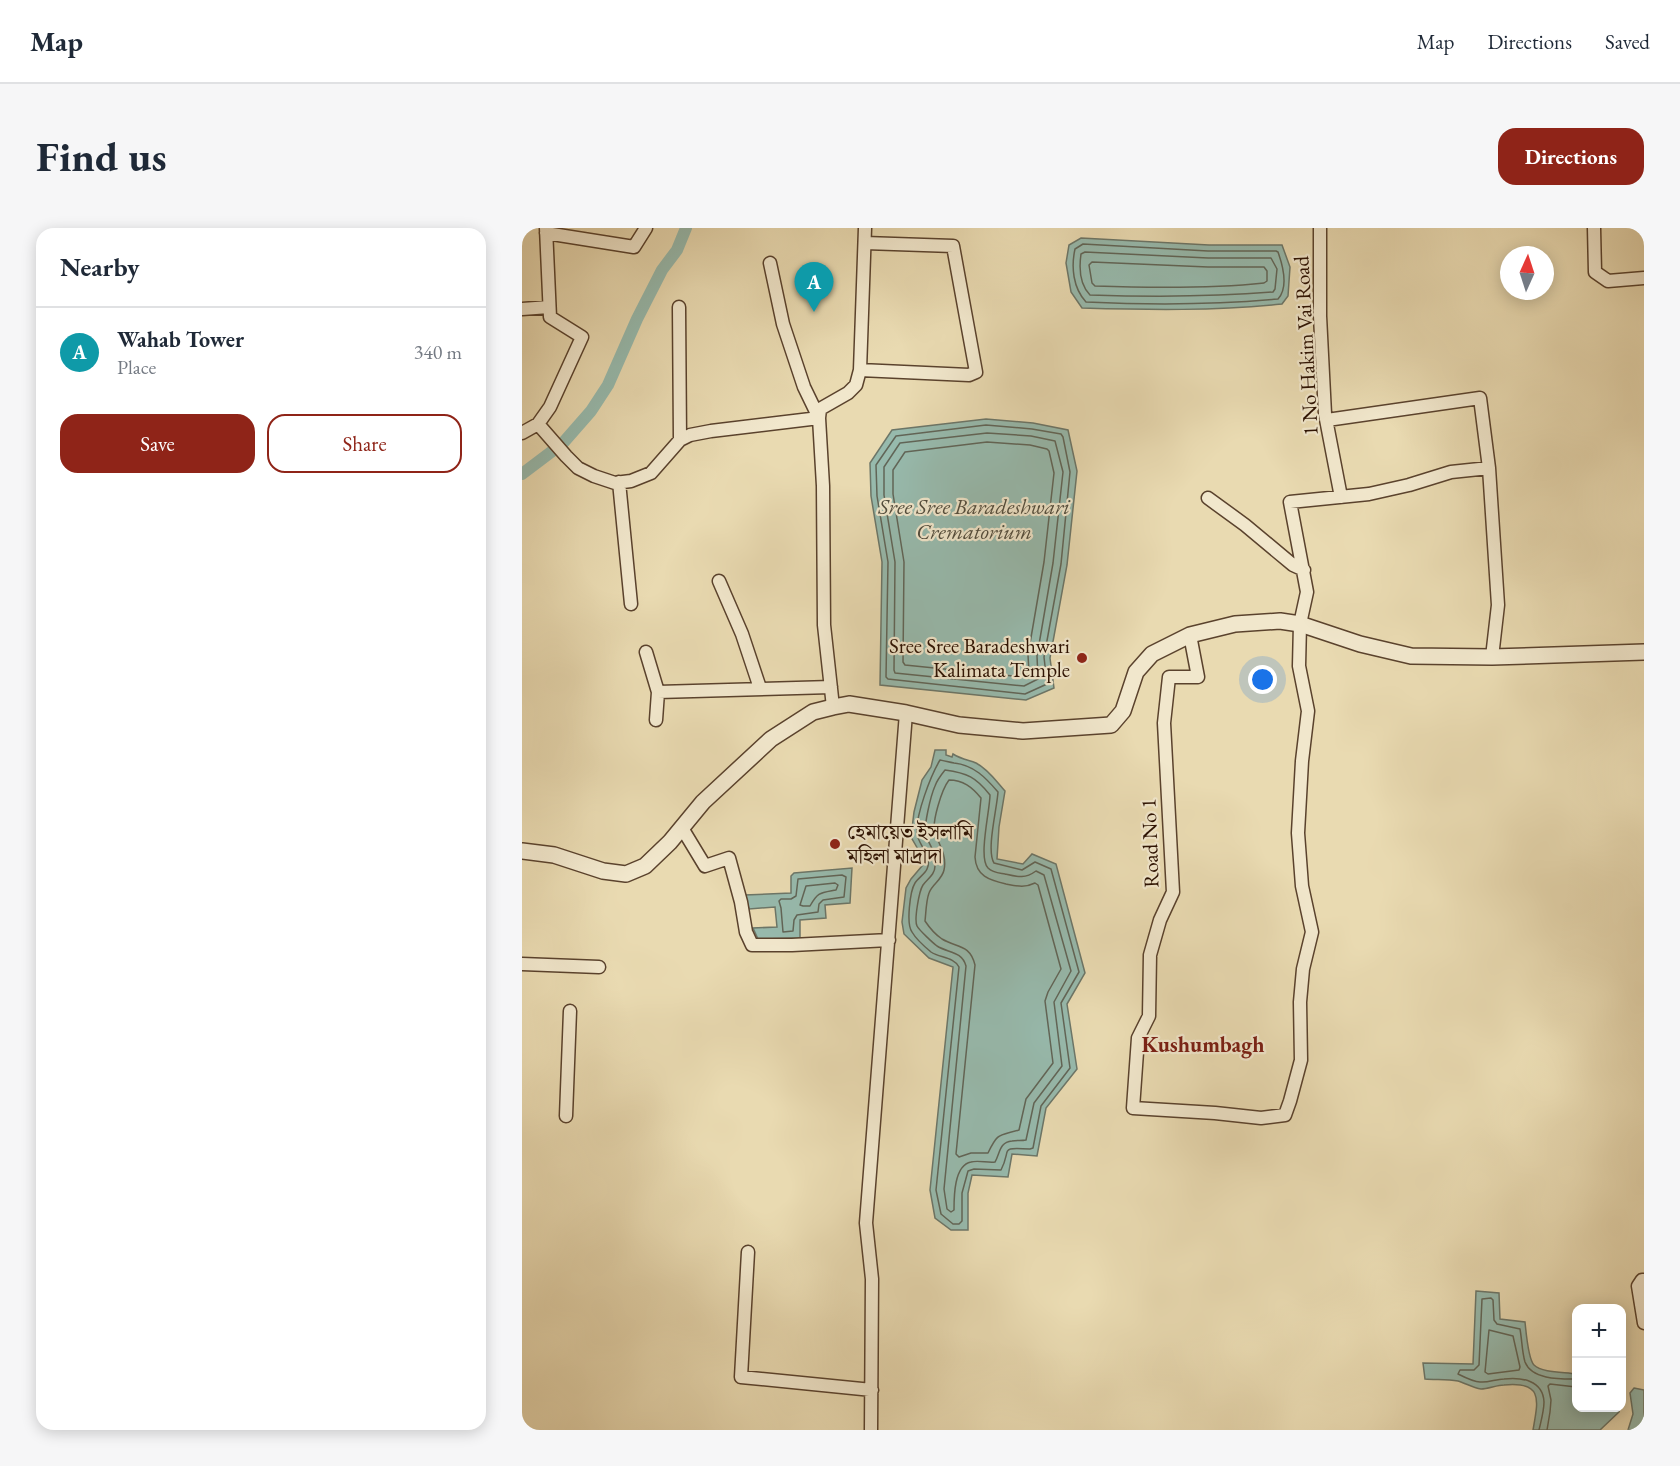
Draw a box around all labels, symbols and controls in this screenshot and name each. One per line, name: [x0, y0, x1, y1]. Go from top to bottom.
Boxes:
text: Map: [30, 23, 83, 59]
text: Map: [1417, 28, 1454, 55]
text: Directions: [1487, 28, 1572, 55]
text: Saved: [1605, 28, 1650, 55]
button: Directions: [1498, 128, 1644, 185]
text: Find us: [36, 129, 167, 184]
north arrow: [1500, 246, 1554, 300]
text: Nearby: [60, 250, 140, 284]
street label: 1 No Hakim Vai Road: [1287, 255, 1324, 437]
pin: A: [794, 262, 834, 312]
text: Wahab Tower: [117, 325, 244, 354]
text: A: [72, 339, 87, 365]
text: 340 m: [414, 339, 462, 365]
text: Place: [117, 354, 156, 380]
button: Save: [60, 414, 255, 473]
button: Share: [267, 414, 462, 473]
water label: Sree Sree Baradeshwari Crematorium: [877, 492, 1071, 546]
place label: Sree Sree Baradeshwari Kalimata Temple: [889, 632, 1070, 683]
marker: Sree Sree Baradeshwari Kalimata Temple: [1075, 651, 1089, 665]
your location: [1248, 665, 1277, 694]
street label: Road No 1: [1134, 798, 1165, 888]
place label: হেমায়েত ইসলামি মহিলা মাদ্রাদা: [846, 818, 975, 869]
marker: হেমায়েত ইসলামি মহিলা মাদ্রাদা: [828, 837, 842, 851]
district label: Kushumbagh: [1142, 1030, 1264, 1059]
map controls: [1572, 1304, 1626, 1412]
button: +: [1572, 1304, 1626, 1358]
button: −: [1572, 1358, 1626, 1412]

